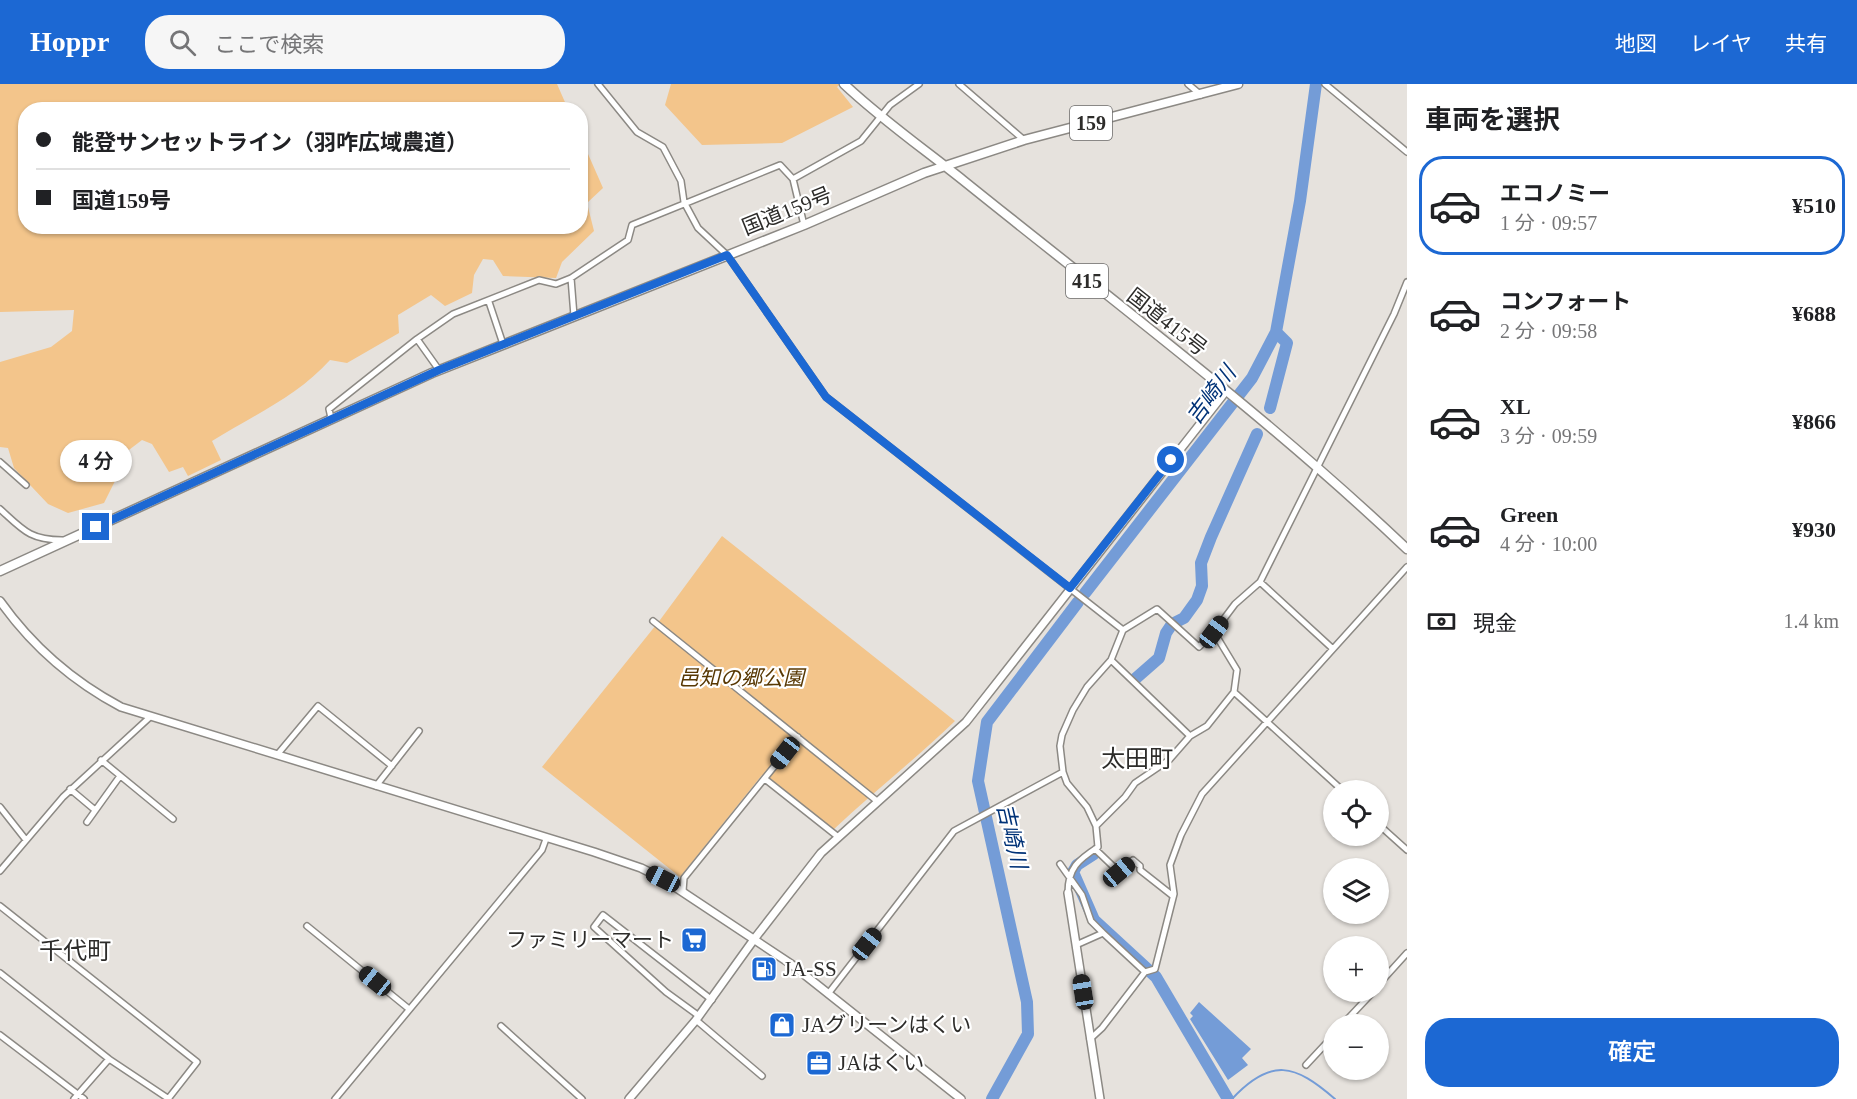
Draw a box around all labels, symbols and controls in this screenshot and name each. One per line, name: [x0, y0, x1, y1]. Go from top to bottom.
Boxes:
search box: [145, 15, 565, 69]
text: Hoppr: [30, 26, 109, 57]
icon: search: [166, 26, 199, 59]
text: ここで検索: [214, 32, 324, 57]
text: 地図: [1615, 32, 1657, 56]
text: レイヤ: [1690, 32, 1752, 56]
text: 共有: [1785, 32, 1827, 56]
text: 車両を選択: [1425, 105, 1560, 135]
road number: 159: [1070, 106, 1112, 140]
text: 能登サンセットライン（羽咋広域農道）: [72, 130, 468, 155]
icon: car: [1428, 179, 1482, 233]
text: エコノミー: [1500, 181, 1610, 206]
street label: 国道159号: [739, 182, 835, 240]
text: 国道159号: [72, 188, 171, 213]
text: ¥510: [1792, 193, 1836, 218]
text: 1 分 · 09:57: [1500, 212, 1597, 234]
road number: 415: [1066, 264, 1108, 298]
street label: 国道415号: [1122, 283, 1212, 361]
icon: car: [1428, 287, 1482, 341]
text: コンフォート: [1500, 289, 1631, 314]
text: ¥688: [1792, 301, 1836, 326]
text: 2 分 · 09:58: [1500, 320, 1597, 342]
water label: 吉崎川: [1181, 360, 1242, 429]
text: XL: [1500, 394, 1531, 419]
icon: car: [1428, 395, 1482, 449]
text: ¥866: [1792, 409, 1836, 434]
text: 3 分 · 09:59: [1500, 425, 1597, 447]
callout: 4 分: [60, 440, 132, 482]
route start: [1157, 446, 1184, 473]
text: 4 分: [79, 450, 114, 472]
text: Green: [1500, 502, 1558, 527]
icon: car: [1428, 503, 1482, 557]
route end: [82, 513, 109, 540]
text: ¥930: [1792, 517, 1836, 542]
text: 4 分 · 10:00: [1500, 533, 1597, 555]
icon: cash: [1425, 605, 1458, 638]
text: 1.4 km: [1783, 610, 1839, 632]
text: 現金: [1473, 611, 1517, 636]
car: [1196, 612, 1232, 652]
park label: 邑知の郷公園: [678, 666, 807, 690]
car: [767, 733, 803, 773]
district label: 太田町: [1101, 746, 1173, 772]
map controls: [1323, 780, 1389, 1080]
button: locate: [1323, 780, 1389, 846]
water label: 吉崎川: [992, 801, 1032, 873]
car: [1099, 854, 1139, 890]
button: layers: [1323, 858, 1389, 924]
car: [643, 863, 683, 895]
car: [849, 924, 885, 964]
supermarket icon: ファミリーマート: [679, 925, 709, 955]
place label: ファミリーマート: [506, 928, 674, 952]
button: +: [1323, 936, 1389, 1002]
district label: 千代町: [39, 938, 111, 964]
fuel station icon: JA-SS: [749, 954, 779, 984]
place label: JA-SS: [783, 957, 837, 981]
car: [355, 963, 395, 999]
car: [1071, 973, 1095, 1011]
shop icon: JAグリーンはくい: [767, 1010, 797, 1040]
place label: JAグリーンはくい: [802, 1013, 971, 1037]
button: −: [1323, 1014, 1389, 1080]
button: 確定: [1425, 1018, 1839, 1087]
office icon: JAはくい: [804, 1048, 834, 1078]
place label: JAはくい: [838, 1051, 924, 1075]

